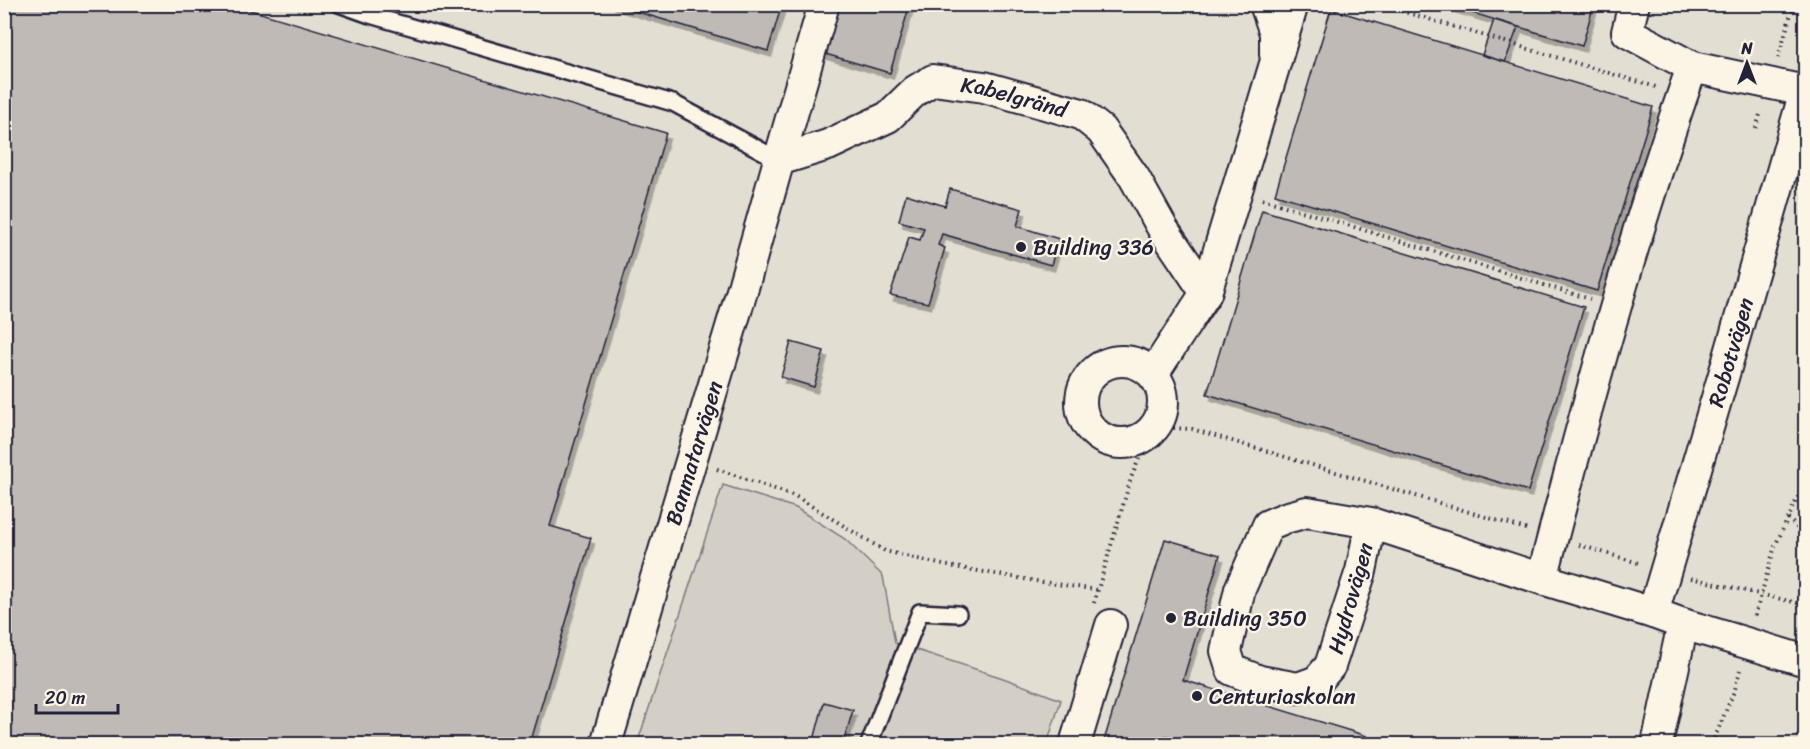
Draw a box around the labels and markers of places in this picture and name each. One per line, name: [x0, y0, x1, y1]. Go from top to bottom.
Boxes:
place label: Building 336: [1033, 228, 1154, 267]
marker: Building 336: [1014, 240, 1028, 254]
place label: Building 350: [1183, 599, 1307, 638]
marker: Building 350: [1164, 611, 1178, 625]
place label: Centuriaskolan: [1209, 677, 1356, 716]
marker: Centuriaskolan: [1190, 689, 1204, 703]

